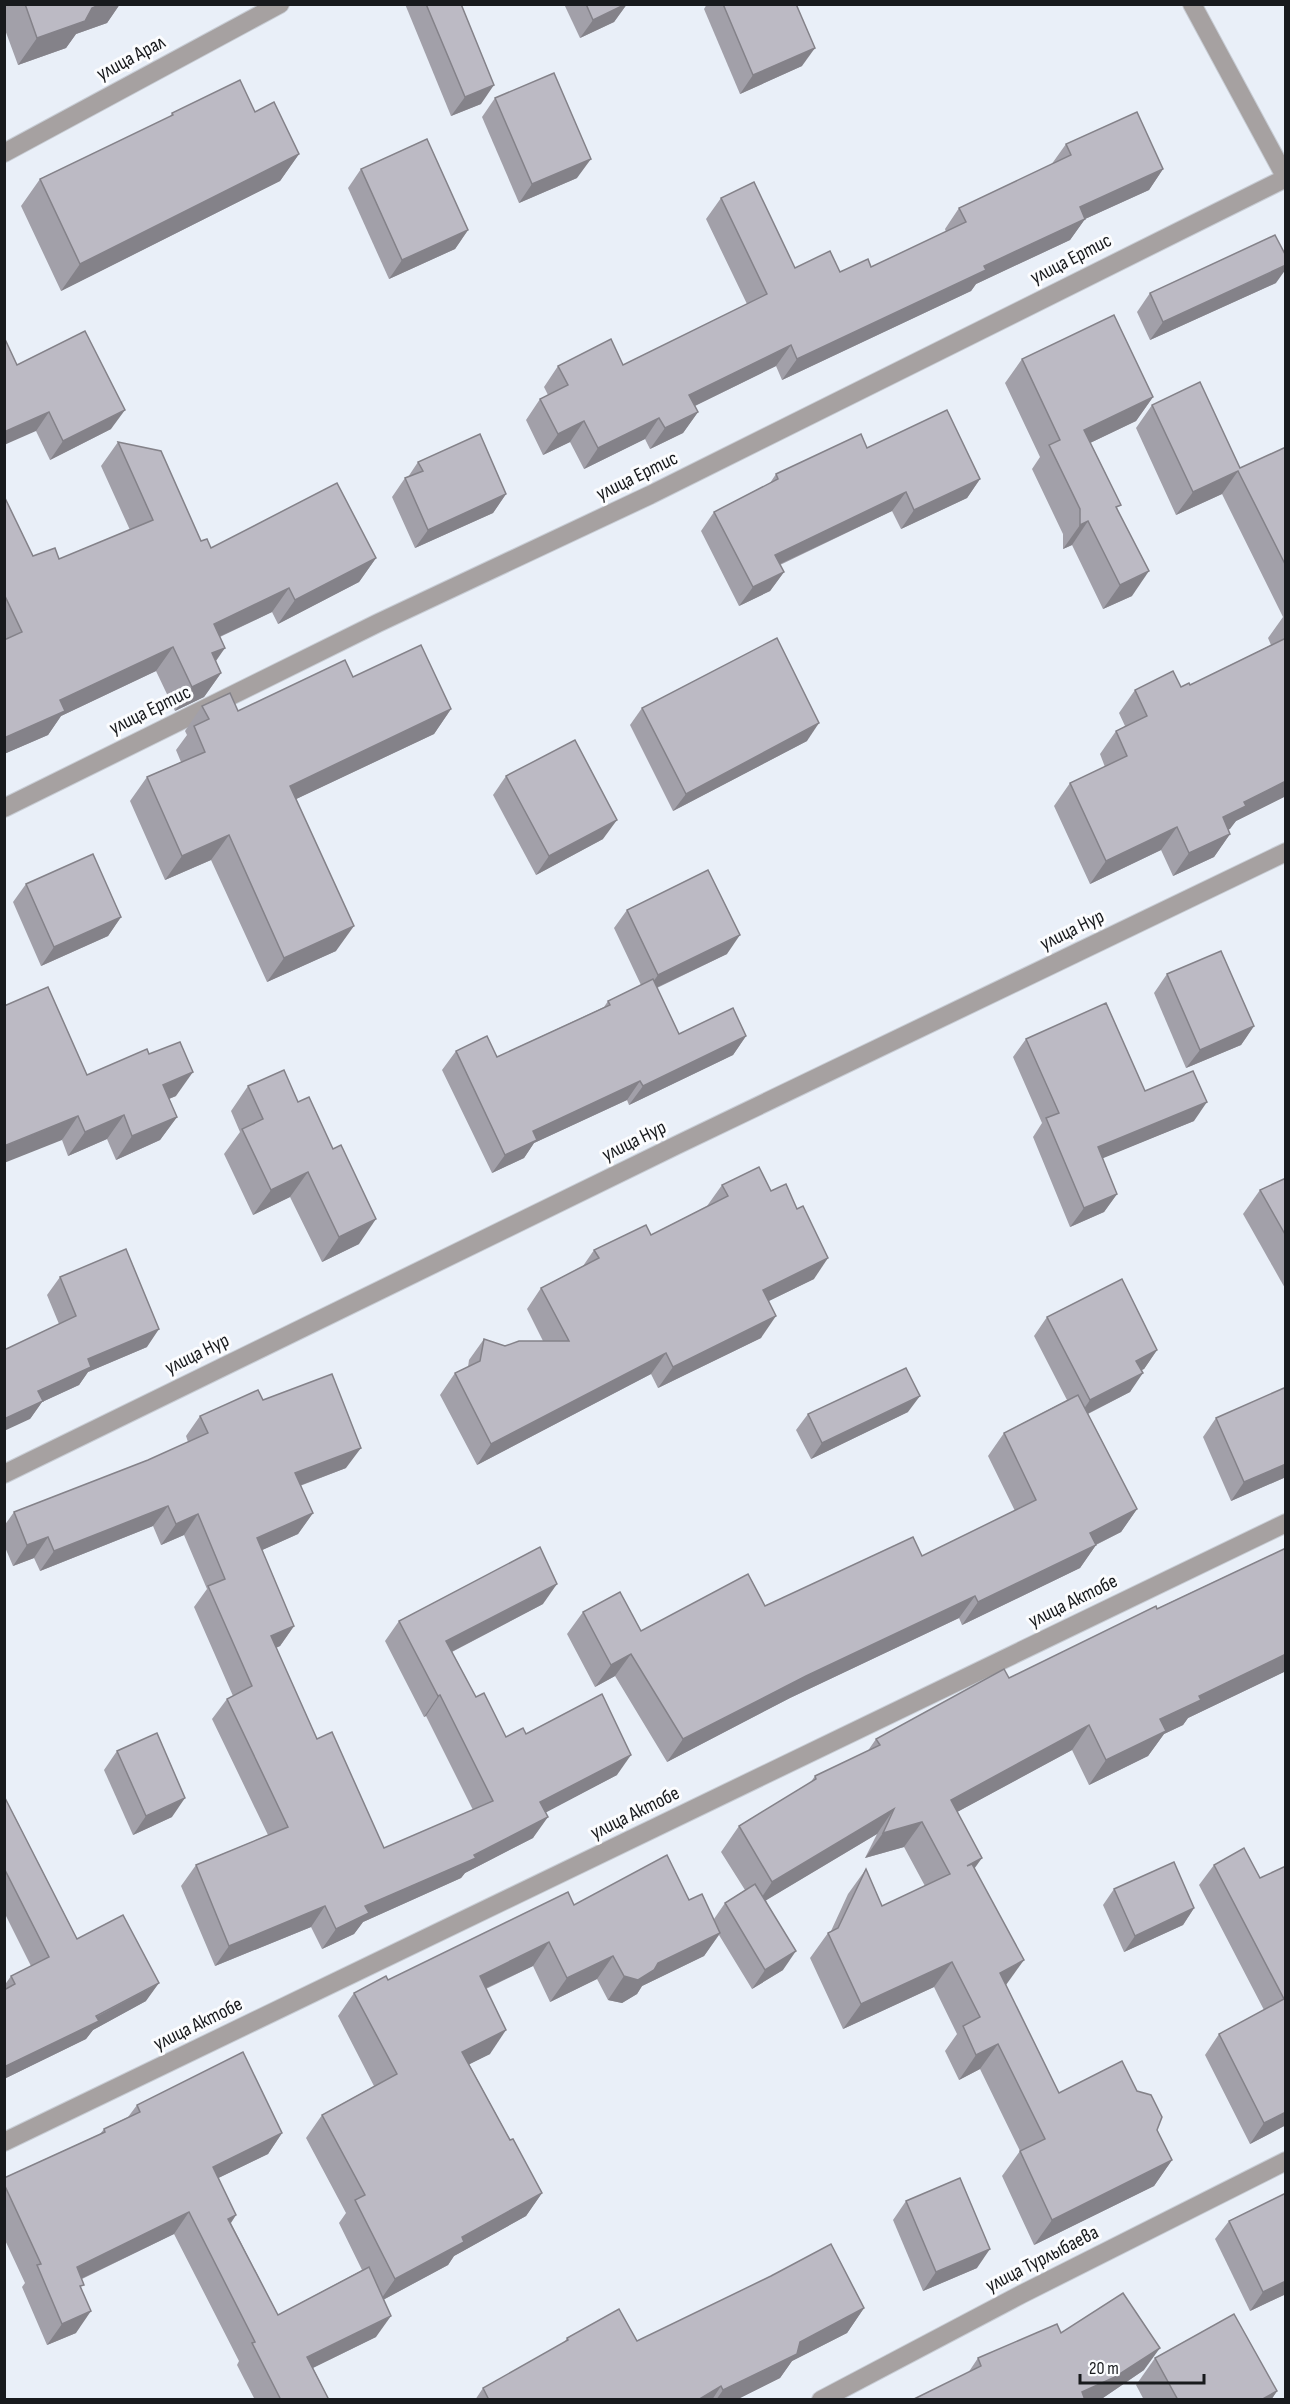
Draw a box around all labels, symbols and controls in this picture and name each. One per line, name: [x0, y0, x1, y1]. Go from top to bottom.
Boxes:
street label: улица Арал: [93, 30, 169, 86]
street label: улица Ертис: [1026, 228, 1116, 290]
street label: улица Ертис: [592, 446, 682, 506]
street label: улица Ертис: [105, 680, 195, 740]
street label: улица Нур: [1036, 904, 1108, 956]
street label: улица Нур: [598, 1115, 670, 1167]
street label: улица Нур: [161, 1328, 233, 1380]
street label: улица Актобе: [1025, 1569, 1121, 1633]
street label: улица Актобе: [587, 1781, 683, 1845]
street label: улица Актобе: [150, 1992, 246, 2056]
street label: улица Турлыбаева: [982, 2220, 1102, 2298]
scale bar: [1080, 2347, 1204, 2385]
text: 20 m: [1089, 2358, 1119, 2379]

